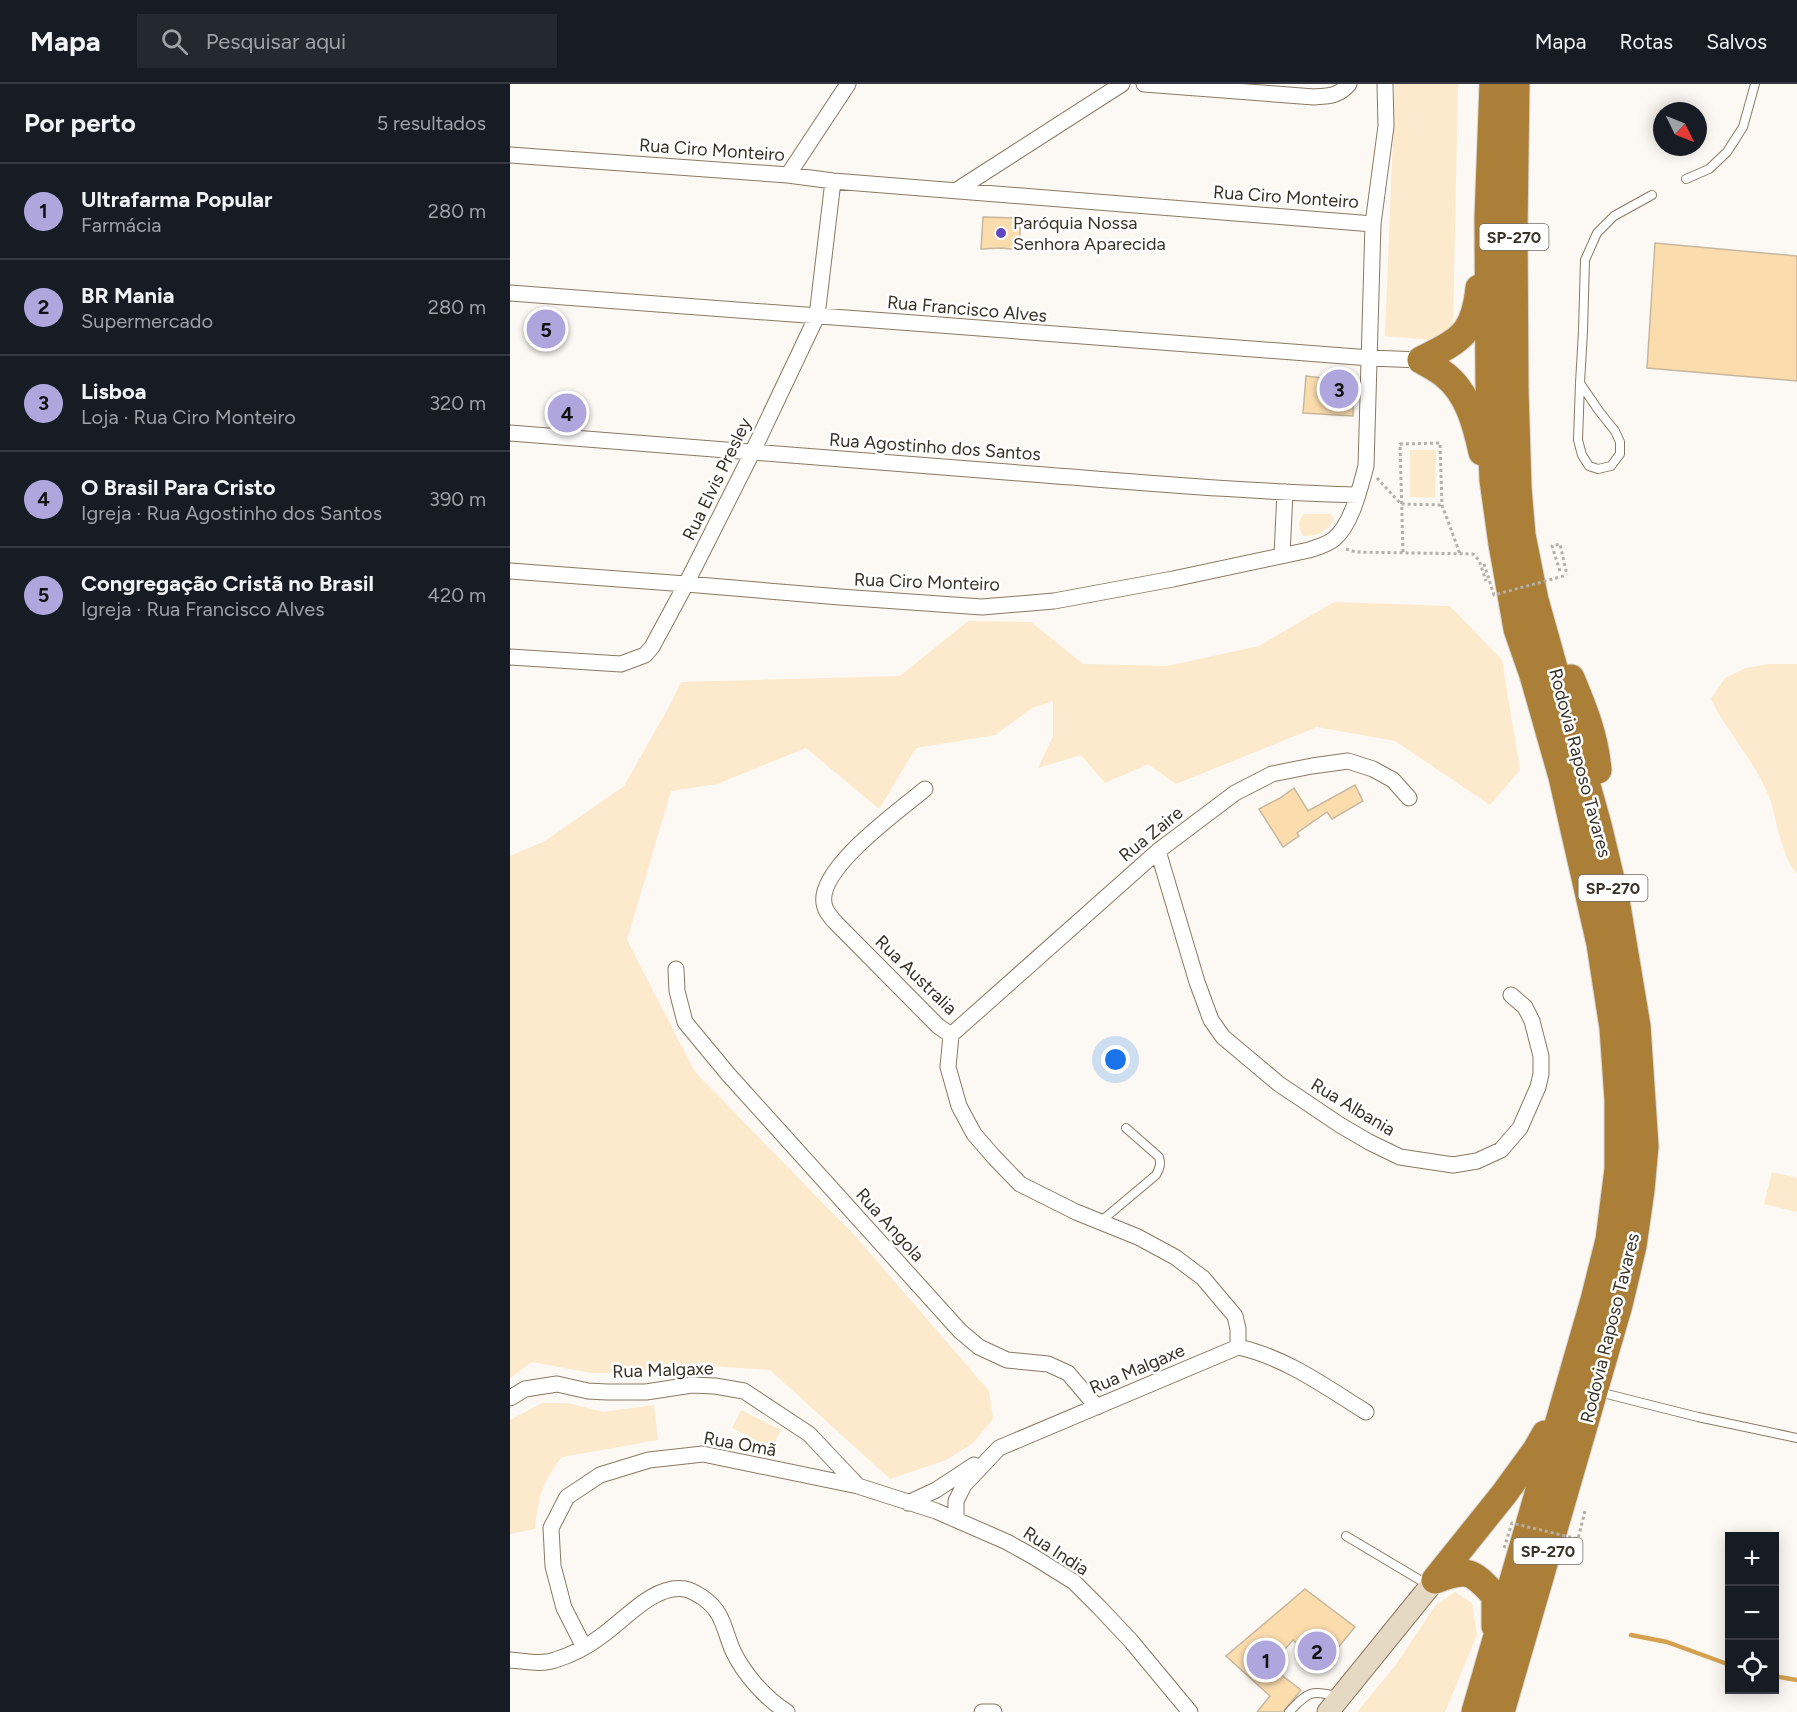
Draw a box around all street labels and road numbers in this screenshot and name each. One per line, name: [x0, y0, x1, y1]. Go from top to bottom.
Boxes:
street label: Rua Ciro Monteiro: [638, 134, 786, 166]
street label: Rua Ciro Monteiro: [1212, 181, 1360, 213]
road number: SP-270: [1480, 224, 1548, 250]
street label: Rua Francisco Alves: [886, 291, 1048, 327]
street label: Rua Elvis Presley: [678, 414, 756, 544]
street label: Rua Agostinho dos Santos: [828, 429, 1042, 465]
street label: Rua Ciro Monteiro: [854, 568, 1000, 596]
street label: Rodovia Raposo Tavares: [1544, 666, 1616, 860]
street label: Rua Zaire: [1115, 802, 1187, 866]
road number: SP-270: [1578, 875, 1648, 901]
street label: Rua Australia: [871, 931, 961, 1019]
street label: Rua Albania: [1307, 1073, 1399, 1141]
street label: Rua Angola: [851, 1184, 929, 1266]
street label: Rodovia Raposo Tavares: [1576, 1231, 1644, 1425]
street label: Rua Malgaxe: [1086, 1339, 1188, 1399]
street label: Rua Malgaxe: [612, 1357, 714, 1383]
street label: Rua Omã: [702, 1427, 778, 1461]
street label: Rua India: [1019, 1522, 1093, 1580]
road number: SP-270: [1514, 1538, 1582, 1564]

